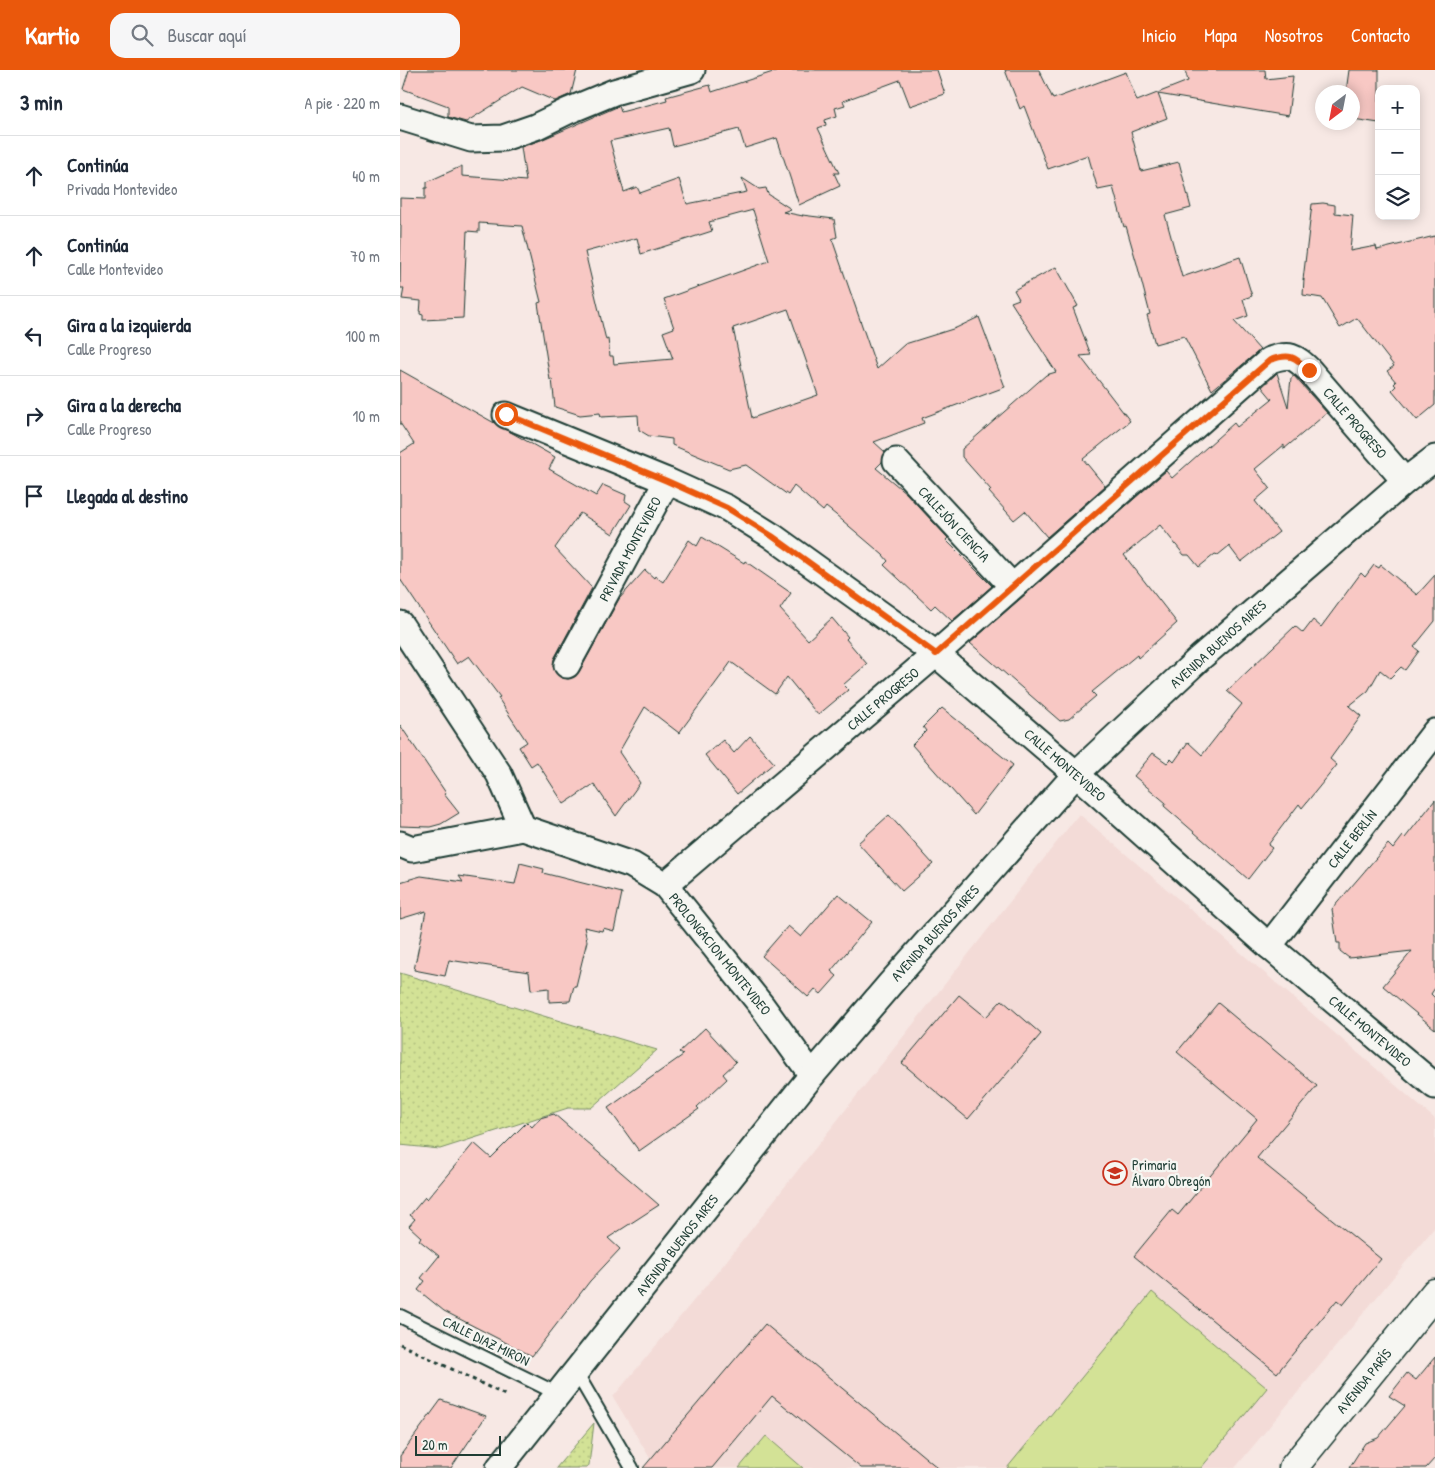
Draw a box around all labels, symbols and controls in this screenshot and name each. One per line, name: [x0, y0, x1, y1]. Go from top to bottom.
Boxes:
search box: [110, 13, 460, 58]
text: Kartio: [25, 19, 80, 51]
icon: search: [128, 21, 156, 49]
text: Buscar aquí: [168, 22, 247, 48]
text: Inicio: [1142, 23, 1176, 48]
text: Mapa: [1204, 23, 1237, 48]
text: Nosotros: [1265, 23, 1323, 48]
text: Contacto: [1351, 23, 1410, 48]
north arrow: [1315, 85, 1360, 130]
map controls: [1375, 85, 1420, 220]
button: +: [1375, 85, 1420, 130]
text: 3 min: [20, 88, 63, 117]
text: A pie · 220 m: [304, 92, 380, 114]
button: −: [1375, 130, 1420, 175]
text: Continúa: [67, 152, 128, 178]
icon: ahead: [20, 162, 48, 190]
text: 40 m: [352, 165, 380, 187]
button: layers: [1375, 175, 1420, 220]
text: Privada Montevideo: [67, 178, 177, 200]
text: Continúa: [67, 232, 128, 258]
icon: ahead: [20, 242, 48, 270]
text: 70 m: [350, 245, 380, 267]
text: Calle Montevideo: [67, 258, 163, 280]
text: Gira a la izquierda: [67, 312, 191, 338]
icon: left: [20, 322, 48, 350]
text: 100 m: [345, 325, 380, 347]
text: Calle Progreso: [67, 338, 152, 360]
route end: [1298, 359, 1321, 382]
street label: CALLE PROGRESO: [1319, 383, 1392, 463]
text: Gira a la derecha: [67, 392, 181, 418]
icon: right: [20, 402, 48, 430]
route start: [495, 403, 518, 426]
text: 10 m: [352, 405, 380, 427]
text: Calle Progreso: [67, 418, 152, 440]
icon: arrive: [20, 482, 48, 510]
street label: CALLEJÓN CIENCIA: [914, 482, 995, 566]
text: Llegada al destino: [67, 483, 188, 509]
street label: PRIVADA MONTEVIDEO: [594, 493, 665, 604]
street label: AVENIDA BUENOS AIRES: [1165, 595, 1270, 692]
street label: CALLE PROGRESO: [843, 663, 923, 734]
street label: CALLE MONTEVIDEO: [1020, 724, 1110, 806]
street label: CALLE BERLÍN: [1323, 805, 1381, 872]
street label: AVENIDA BUENOS AIRES: [886, 880, 983, 985]
street label: PROLONGACION MONTEVIDEO: [665, 888, 776, 1019]
street label: CALLE MONTEVIDEO: [1325, 990, 1416, 1071]
place label: Primaria Álvaro Obregón: [1132, 1155, 1211, 1191]
school or university icon: Primaria Álvaro Obregón: [1102, 1160, 1128, 1186]
street label: AVENIDA BUENOS AIRES: [631, 1190, 722, 1299]
street label: CALLE DIAZ MIRON: [440, 1311, 533, 1370]
street label: AVENIDA PARÍS: [1332, 1344, 1396, 1417]
scale bar: [415, 1433, 501, 1456]
text: 20 m: [422, 1435, 448, 1454]

